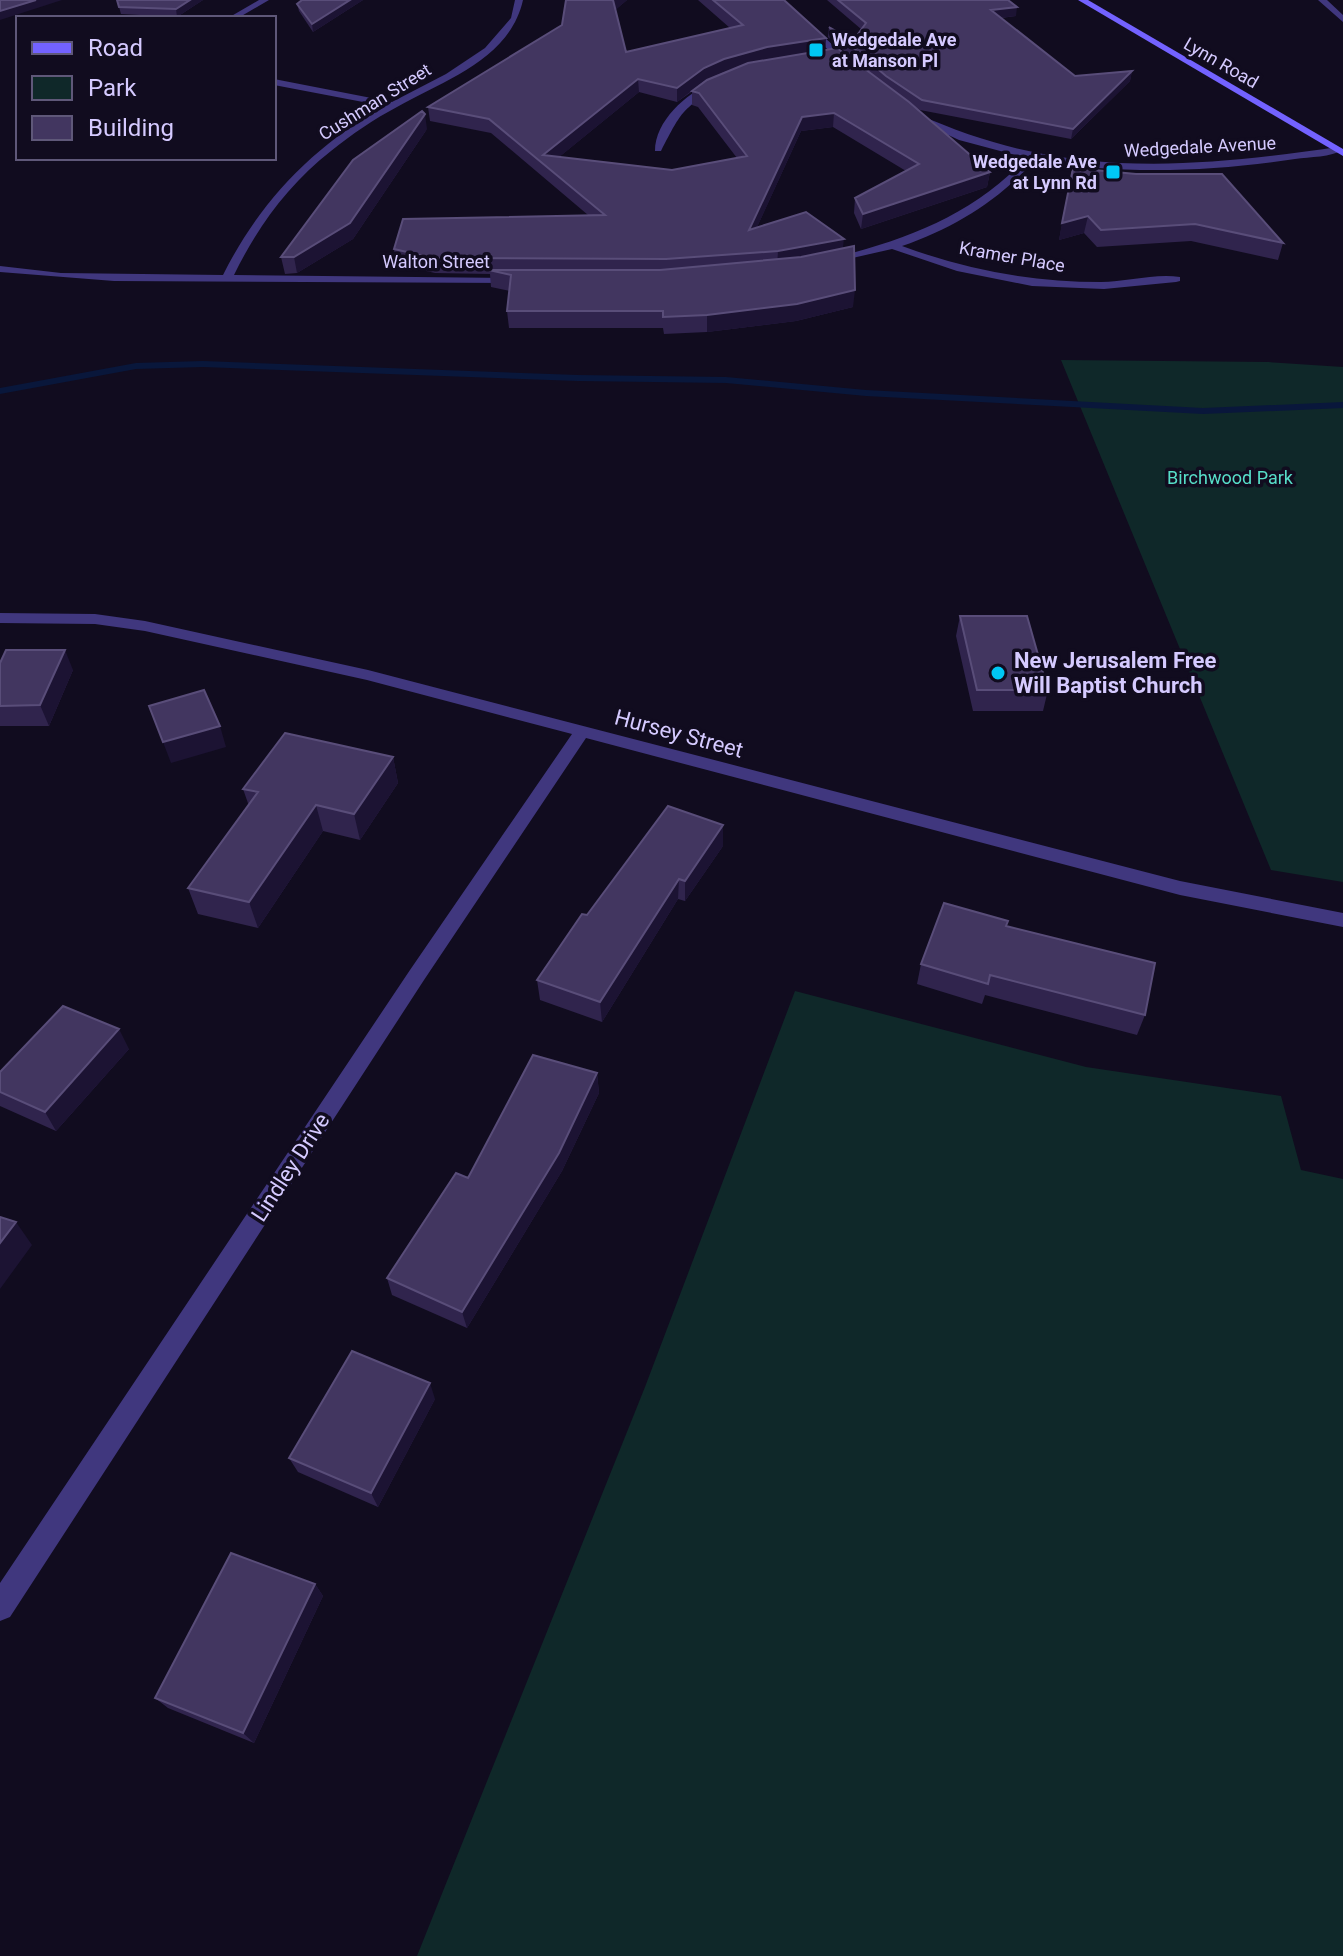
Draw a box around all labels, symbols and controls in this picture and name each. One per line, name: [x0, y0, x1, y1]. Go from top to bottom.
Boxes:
legend: [16, 16, 276, 160]
place label: Wedgedale Ave at Manson Pl: [832, 29, 957, 71]
street label: Lynn Road: [1180, 33, 1262, 92]
text: Road: [88, 34, 143, 62]
marker: Wedgedale Ave at Manson Pl: [807, 41, 825, 59]
street label: Cushman Street: [315, 59, 435, 144]
text: Park: [88, 74, 137, 102]
text: Building: [88, 114, 174, 142]
street label: Wedgedale Avenue: [1123, 132, 1277, 161]
place label: Wedgedale Ave at Lynn Rd: [973, 151, 1097, 193]
marker: Wedgedale Ave at Lynn Rd: [1104, 163, 1122, 181]
street label: Kramer Place: [957, 237, 1067, 276]
street label: Walton Street: [382, 251, 490, 272]
park label: Birchwood Park: [1167, 467, 1294, 488]
place label: New Jerusalem Free Will Baptist Church: [1014, 648, 1216, 698]
marker: New Jerusalem Free Will Baptist Church: [989, 664, 1007, 682]
street label: Hursey Street: [612, 704, 746, 763]
street label: Lindley Drive: [246, 1108, 335, 1226]

